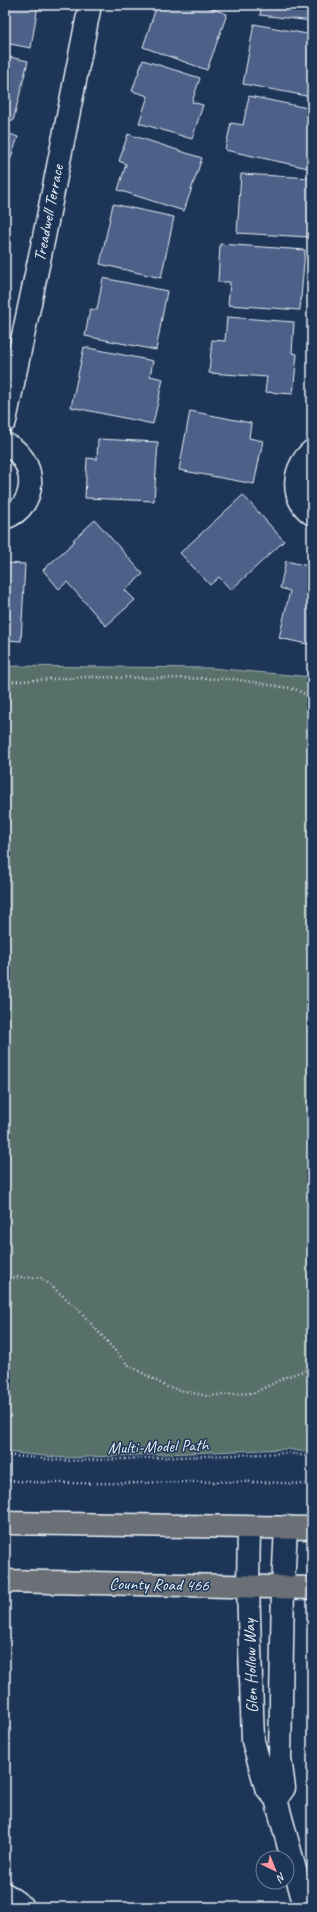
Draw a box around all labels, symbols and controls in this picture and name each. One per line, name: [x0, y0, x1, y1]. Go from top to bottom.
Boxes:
street label: Treadwell Terrace: [29, 162, 68, 263]
street label: Multi-Model Path: [107, 1434, 210, 1459]
street label: County Road 466: [109, 1573, 210, 1596]
street label: Glen Hollow Way: [238, 1617, 263, 1713]
north arrow: [255, 1850, 295, 1890]
text: N: [273, 1870, 289, 1886]

